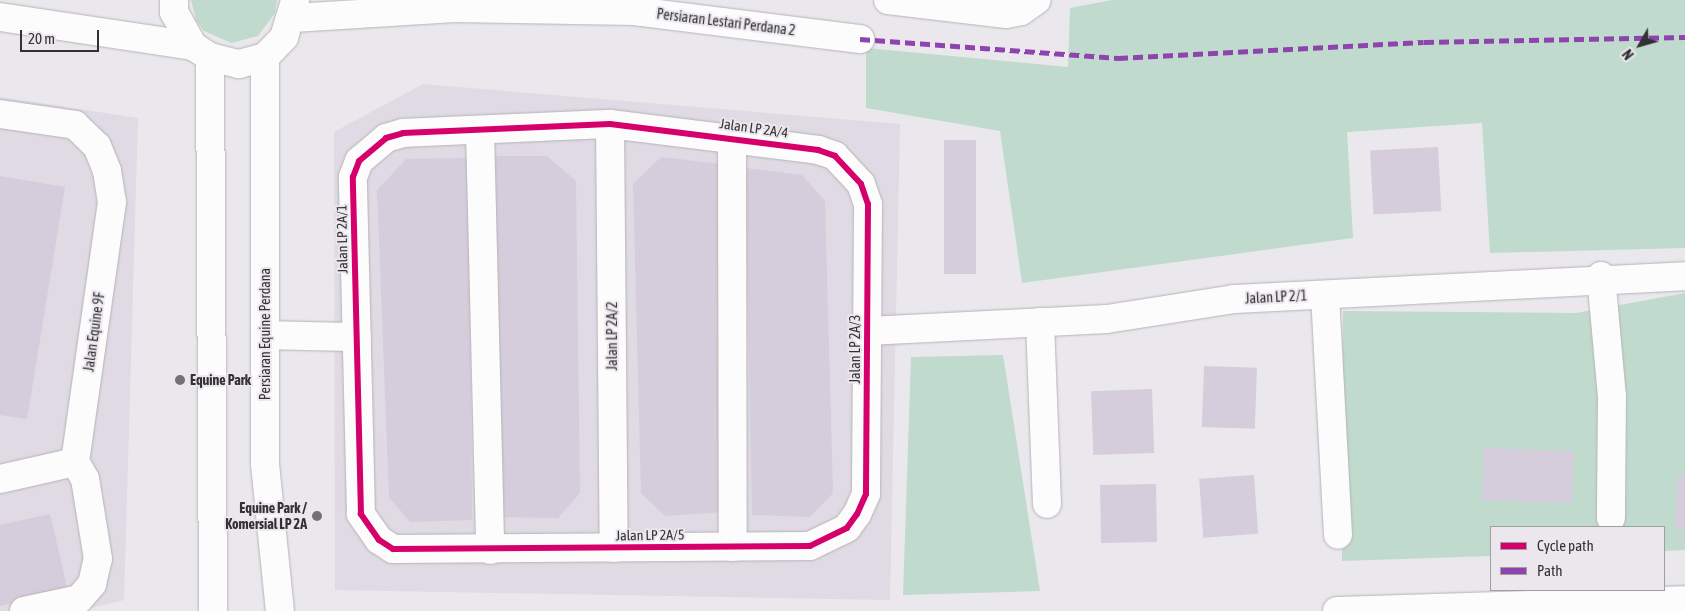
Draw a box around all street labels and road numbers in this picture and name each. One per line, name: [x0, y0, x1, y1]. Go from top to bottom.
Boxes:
street label: Persiaran Lestari Perdana 2: [656, 5, 796, 39]
street label: Jalan LP 2A/4: [719, 115, 789, 141]
street label: Jalan LP 2A/1: [333, 204, 351, 274]
street label: Persiaran Equine Perdana: [257, 268, 273, 400]
street label: Jalan LP 2/1: [1245, 287, 1307, 307]
street label: Jalan Equine 9F: [80, 291, 108, 373]
street label: Jalan LP 2A/2: [604, 302, 620, 370]
street label: Jalan LP 2A/3: [847, 315, 863, 383]
street label: Jalan LP 2A/5: [615, 526, 685, 544]

